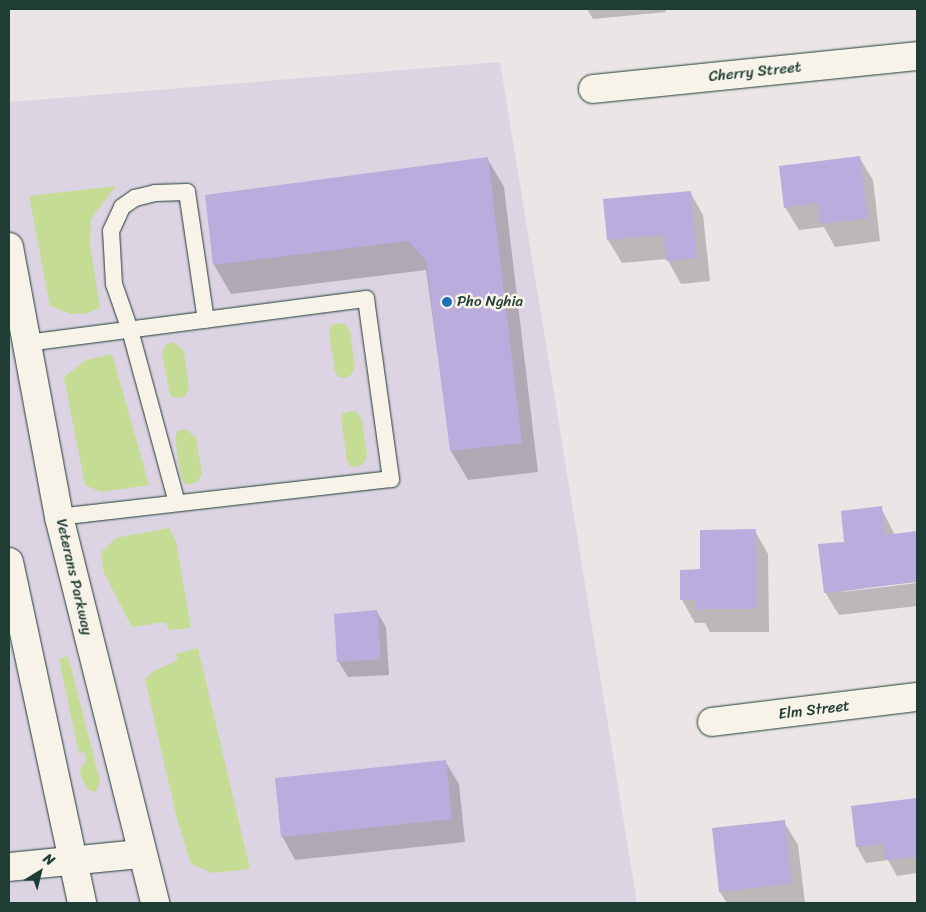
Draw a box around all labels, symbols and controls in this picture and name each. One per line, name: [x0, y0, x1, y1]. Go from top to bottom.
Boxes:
street label: Cherry Street: [708, 58, 802, 86]
place label: Pho Nghia: [457, 293, 523, 311]
marker: Pho Nghia: [441, 296, 453, 308]
street label: Veterans Parkway: [52, 517, 96, 637]
street label: Elm Street: [777, 697, 851, 723]
text: N: [38, 846, 60, 872]
north arrow: [15, 847, 65, 897]

